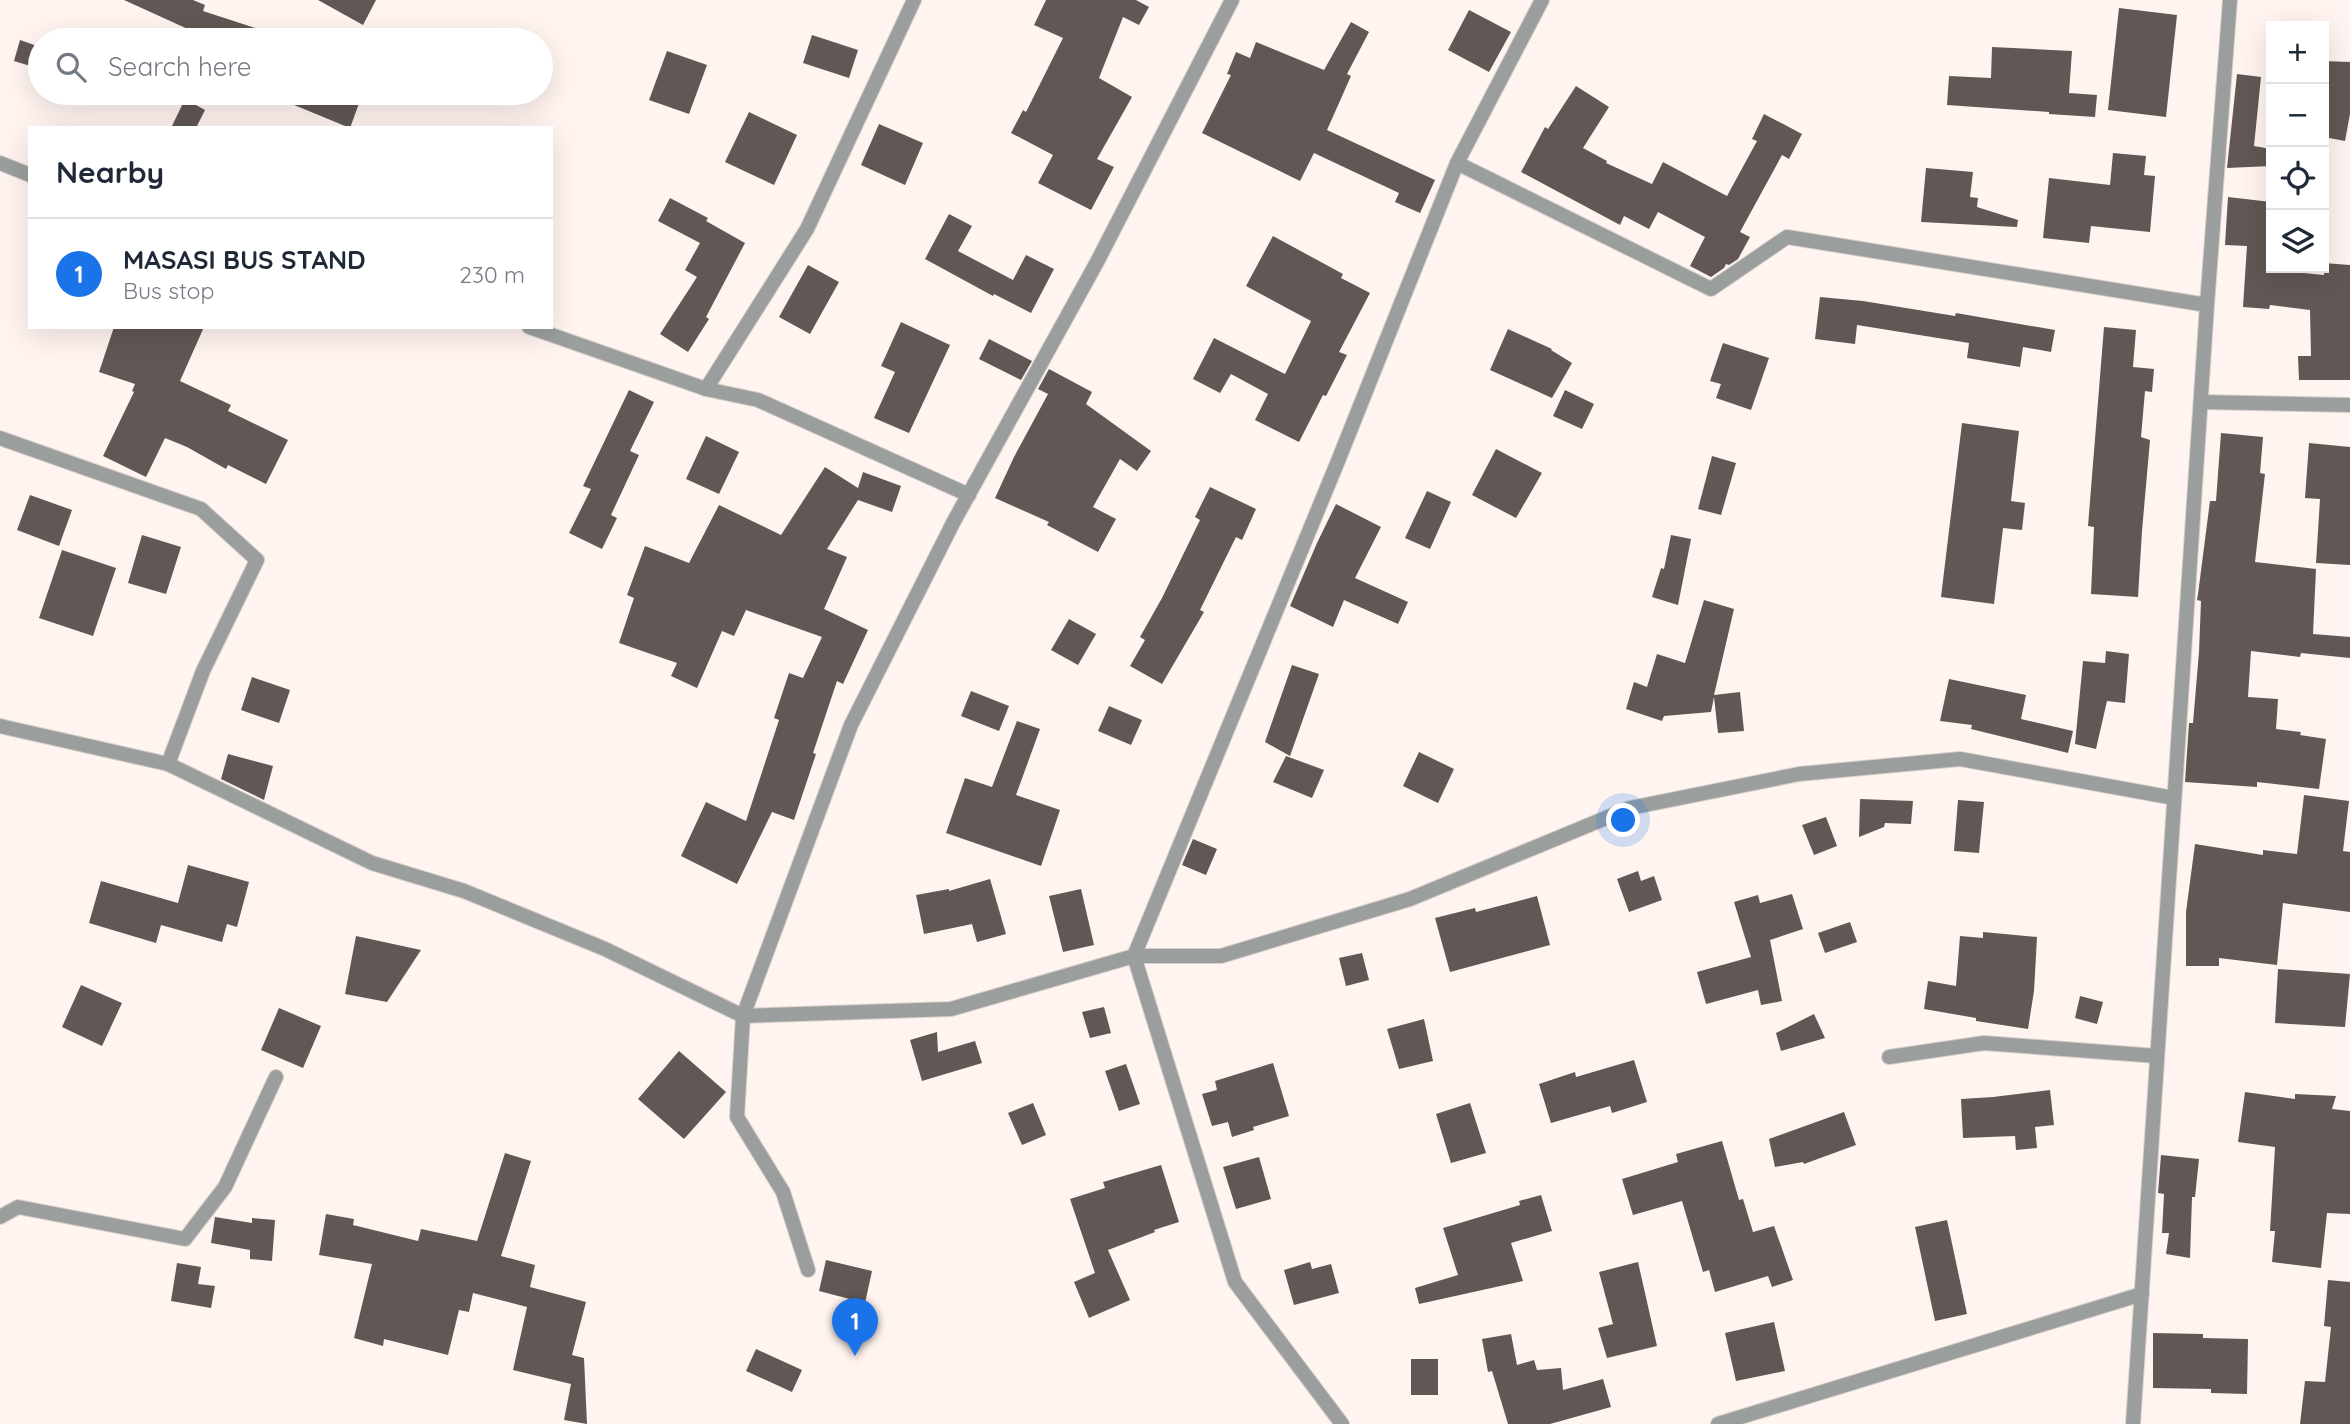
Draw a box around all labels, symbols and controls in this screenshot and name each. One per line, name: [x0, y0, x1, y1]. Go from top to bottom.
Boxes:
map controls: [2266, 21, 2329, 273]
button: +: [2266, 21, 2329, 84]
search box: [28, 28, 553, 105]
icon: search: [52, 48, 90, 86]
text: Search here: [108, 50, 252, 83]
button: −: [2266, 84, 2329, 147]
button: locate: [2266, 147, 2329, 210]
text: Nearby: [56, 153, 164, 191]
button: layers: [2266, 210, 2329, 273]
text: MASASI BUS STAND: [123, 243, 366, 276]
text: 1: [75, 260, 83, 289]
text: 230 m: [459, 260, 525, 289]
text: Bus stop: [123, 276, 214, 305]
your location: [1606, 803, 1640, 837]
pin: 1: [832, 1298, 878, 1356]

